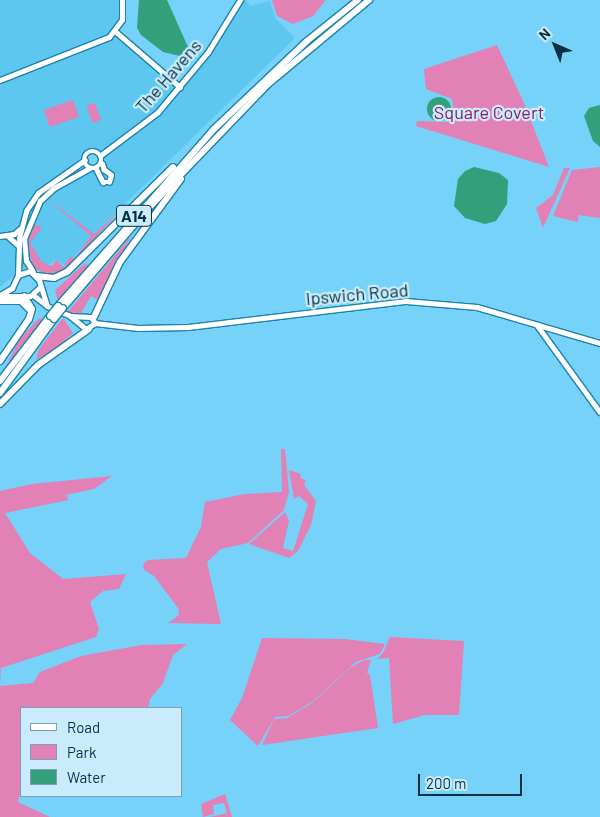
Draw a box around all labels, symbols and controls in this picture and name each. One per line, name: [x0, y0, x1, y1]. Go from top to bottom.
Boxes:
north arrow: [530, 20, 580, 70]
text: N: [535, 25, 553, 43]
street label: The Havens: [130, 35, 206, 117]
park label: Square Covert: [434, 101, 544, 123]
road number: A14: [115, 202, 153, 230]
street label: Ipswich Road: [305, 279, 409, 309]
legend: [20, 707, 182, 797]
text: Road: [67, 718, 100, 736]
text: Park: [67, 743, 96, 761]
scale bar: [420, 764, 524, 796]
text: Water: [67, 768, 106, 786]
text: 200 m: [426, 774, 466, 792]

